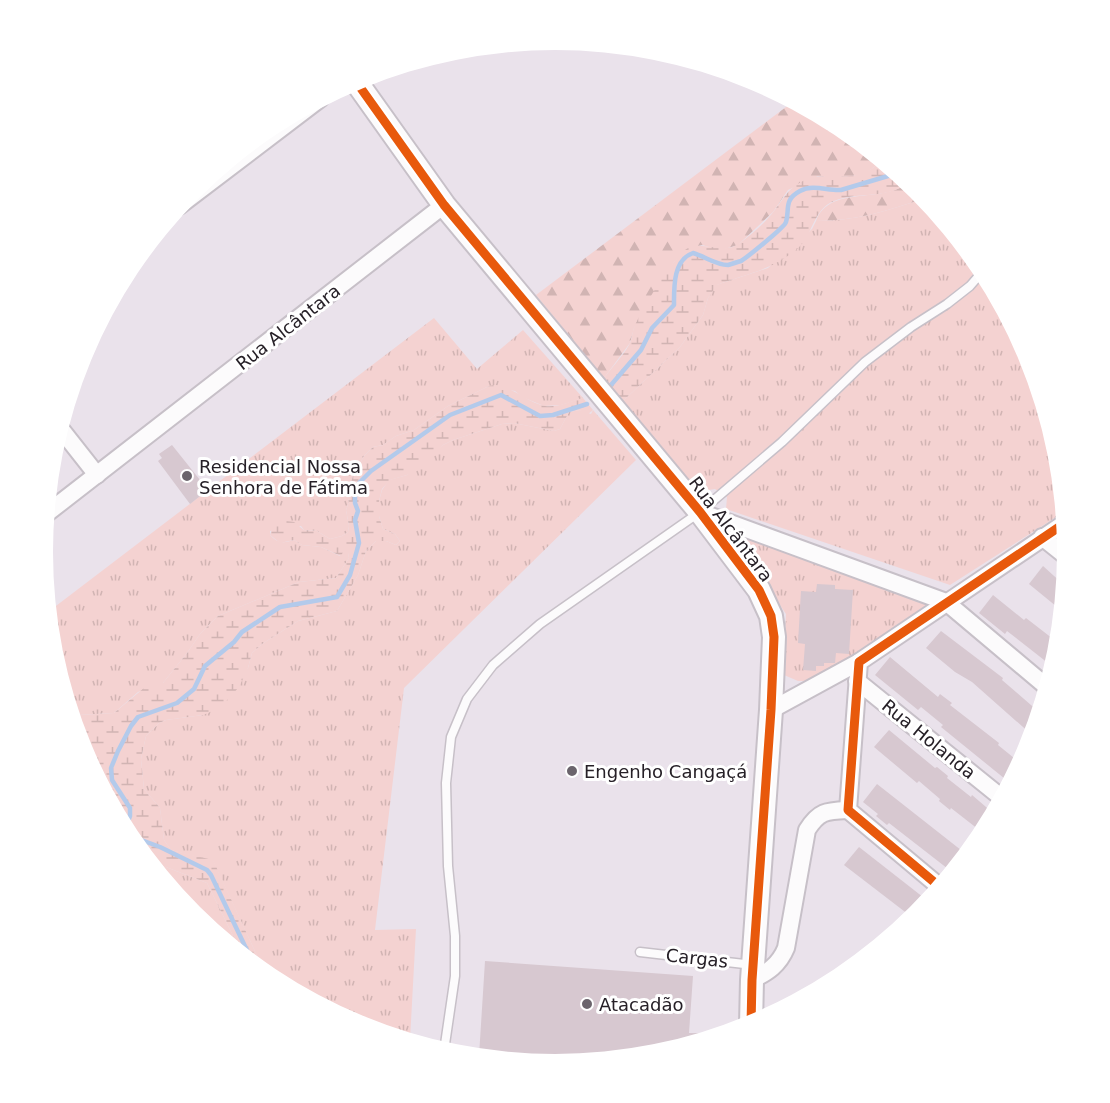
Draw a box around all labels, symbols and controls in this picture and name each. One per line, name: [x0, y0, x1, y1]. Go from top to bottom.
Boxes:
street label: Rua Alcântara: [232, 280, 344, 374]
place label: Residencial Nossa Senhora de Fátima: [199, 456, 368, 498]
marker: Residencial Nossa Senhora de Fátima: [180, 469, 194, 483]
street label: Rua Alcântara: [685, 472, 777, 586]
street label: Rua Holanda: [878, 695, 980, 783]
place label: Engenho Cangaçá: [584, 761, 747, 782]
marker: Engenho Cangaçá: [565, 764, 579, 778]
street label: Cargas: [665, 944, 729, 972]
place label: Atacadão: [599, 994, 683, 1015]
marker: Atacadão: [580, 997, 594, 1011]

